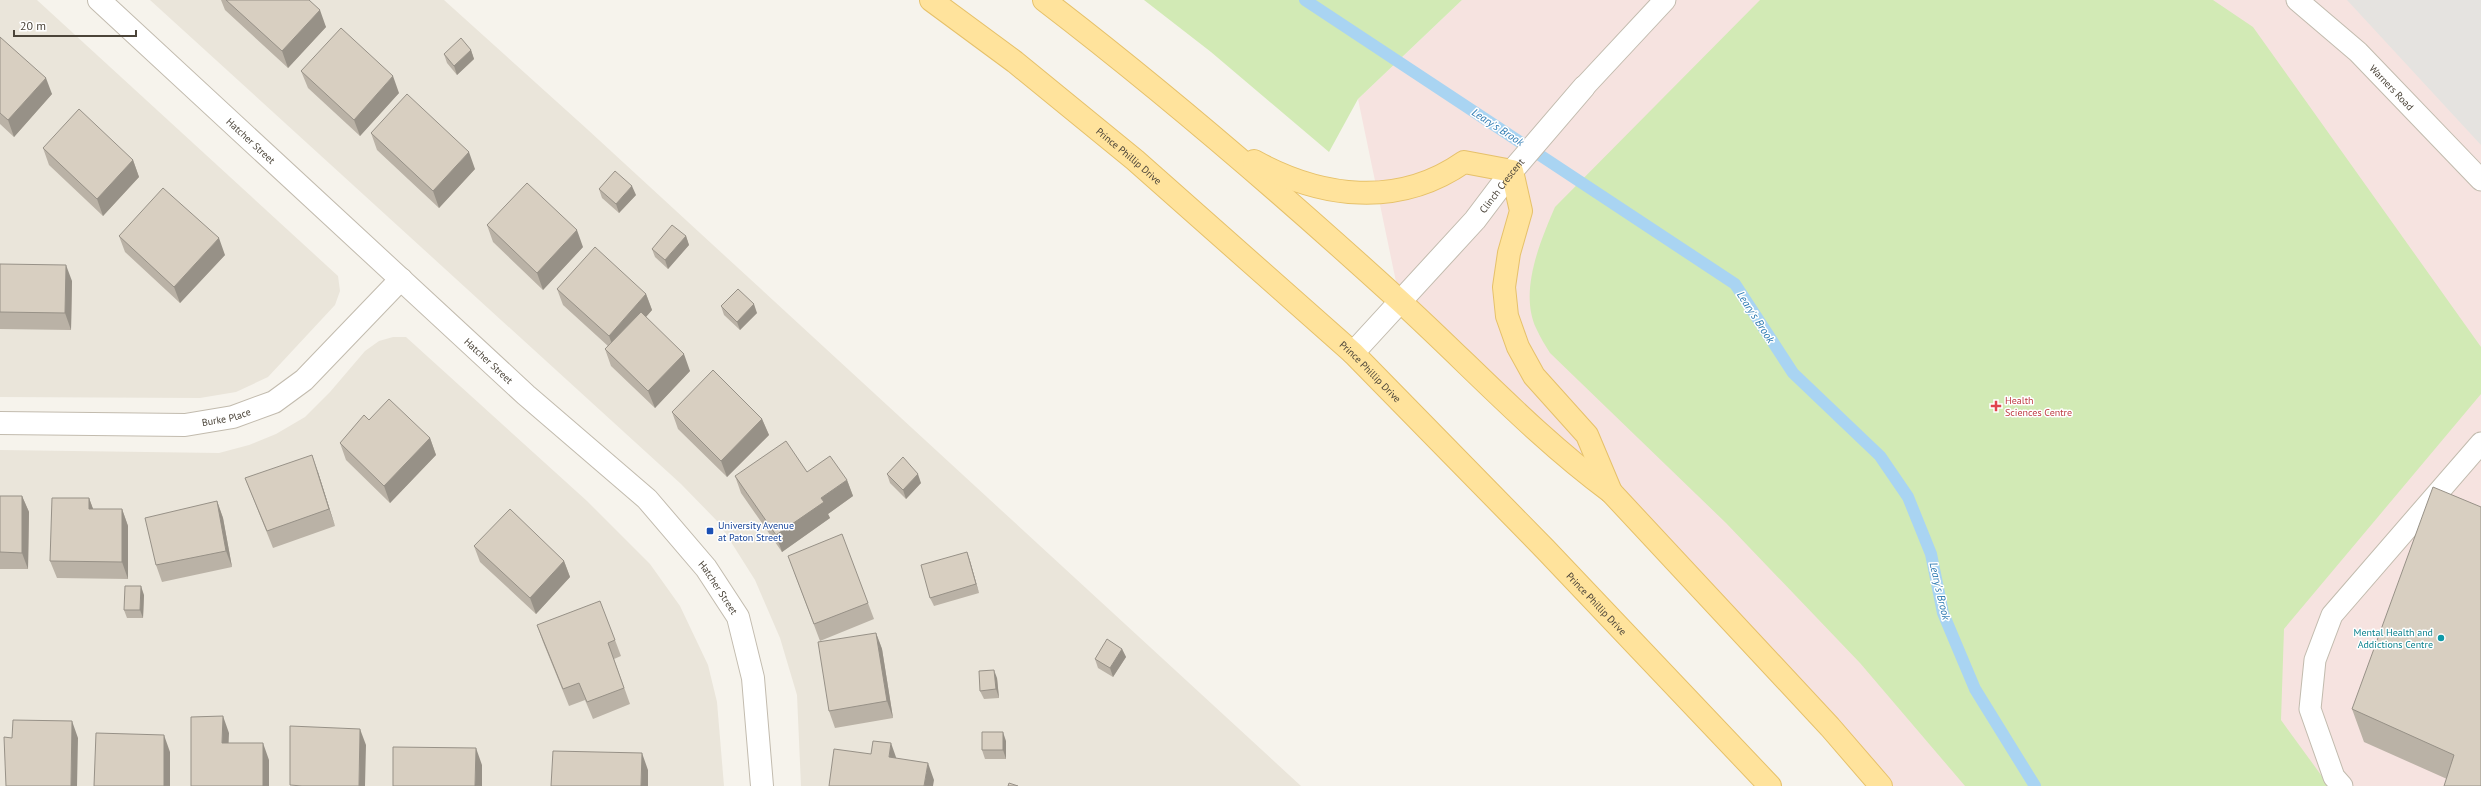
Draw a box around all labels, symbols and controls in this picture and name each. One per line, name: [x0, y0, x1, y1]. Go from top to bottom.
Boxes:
scale bar: [14, 12, 136, 38]
text: 20 m: [20, 18, 46, 33]
street label: Warners Road: [2367, 62, 2417, 113]
water label: Leary's Brook: [1469, 105, 1527, 150]
street label: Hatcher Street: [224, 115, 278, 167]
street label: Prince Phillip Drive: [1094, 124, 1164, 187]
street label: Clinch Crescent: [1476, 155, 1527, 216]
water label: Leary's Brook: [1734, 288, 1779, 346]
street label: Hatcher Street: [462, 335, 516, 387]
street label: Prince Phillip Drive: [1337, 338, 1404, 405]
place label: Health Sciences Centre: [2005, 394, 2072, 419]
marker: Health Sciences Centre: [1990, 400, 2002, 412]
street label: Burke Place: [201, 405, 252, 429]
place label: University Avenue at Paton Street: [718, 519, 794, 544]
marker: University Avenue at Paton Street: [705, 526, 715, 536]
street label: Hatcher Street: [696, 558, 741, 617]
water label: Leary's Brook: [1927, 561, 1954, 622]
street label: Prince Phillip Drive: [1564, 569, 1630, 638]
place label: Mental Health and Addictions Centre: [2354, 626, 2433, 651]
marker: Mental Health and Addictions Centre: [2436, 633, 2446, 643]

